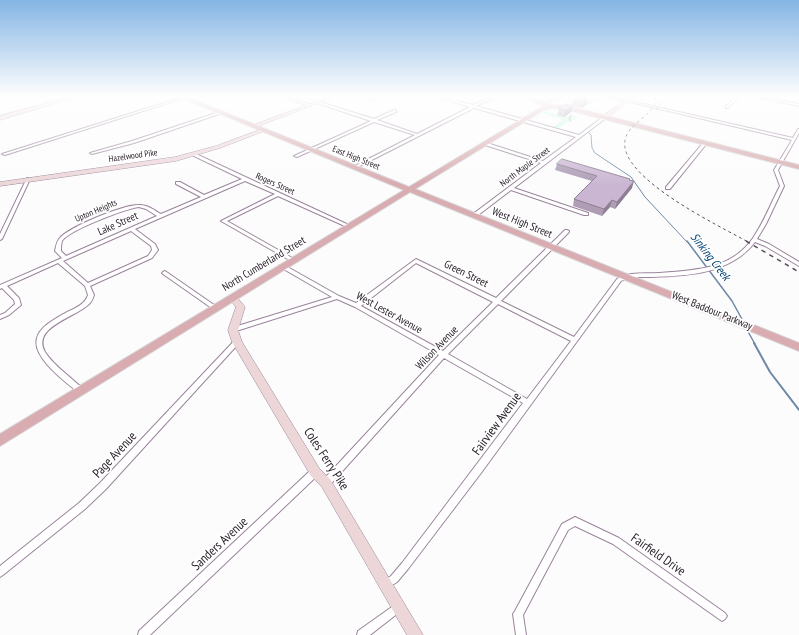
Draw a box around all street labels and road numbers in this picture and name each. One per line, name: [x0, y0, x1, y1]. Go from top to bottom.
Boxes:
street label: East High Street: [331, 144, 381, 172]
street label: North Maple Street: [498, 145, 552, 189]
street label: Hazelwood Pike: [108, 147, 158, 165]
street label: Rogers Street: [254, 171, 296, 197]
street label: Upton Heights: [73, 197, 119, 225]
street label: West High Street: [490, 205, 554, 241]
street label: Lake Street: [96, 209, 140, 239]
street label: North Cumberland Street: [220, 234, 308, 294]
street label: Green Street: [442, 258, 490, 290]
street label: West Lester Avenue: [354, 289, 424, 337]
street label: West Baddour Parkway: [670, 289, 754, 333]
street label: Wilson Avenue: [413, 323, 461, 373]
street label: Fairview Avenue: [469, 390, 525, 458]
street label: Coles Ferry Pike: [300, 425, 352, 493]
street label: Page Avenue: [90, 429, 140, 481]
street label: Sanders Avenue: [189, 514, 251, 574]
street label: Fairfield Drive: [628, 531, 688, 579]

